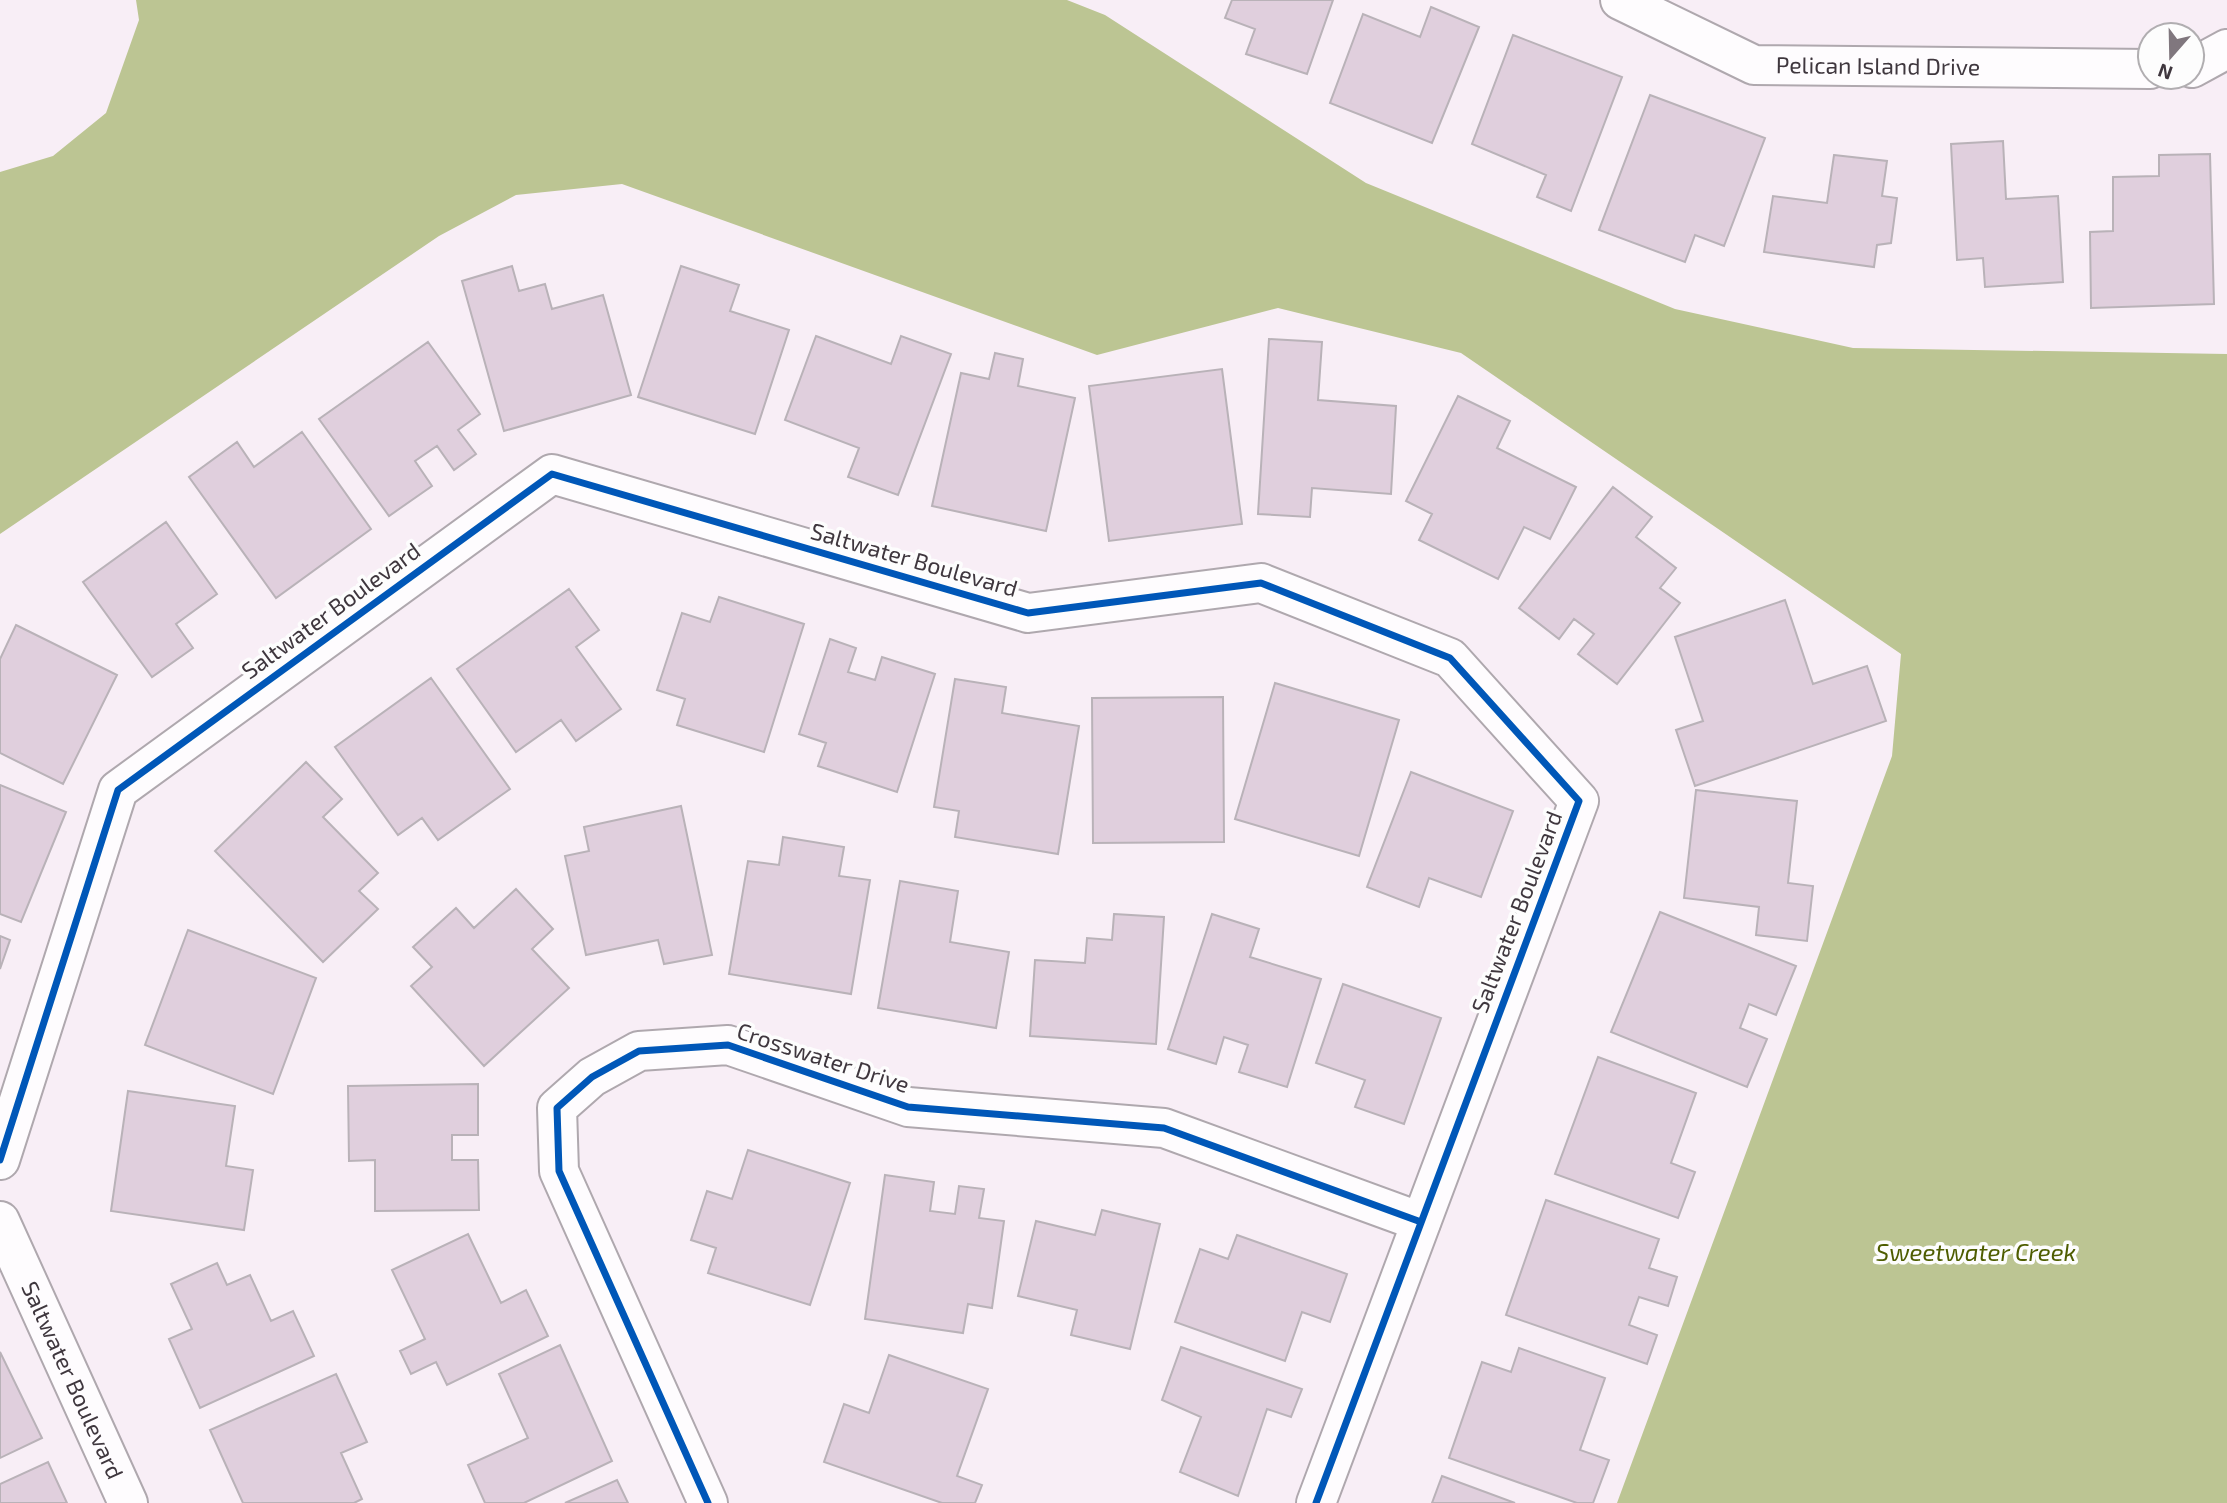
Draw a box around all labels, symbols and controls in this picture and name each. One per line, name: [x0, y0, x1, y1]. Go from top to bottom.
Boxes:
north arrow: [2136, 21, 2206, 91]
street label: Pelican Island Drive: [1776, 50, 1980, 80]
text: N: [2155, 59, 2175, 86]
street label: Saltwater Boulevard: [808, 516, 1021, 602]
street label: Saltwater Boulevard: [236, 536, 425, 684]
street label: Saltwater Boulevard: [1465, 807, 1567, 1017]
street label: Crosswater Drive: [734, 1016, 913, 1098]
water label: Sweetwater Creek: [1876, 1237, 2076, 1266]
street label: Saltwater Boulevard: [16, 1277, 130, 1483]

